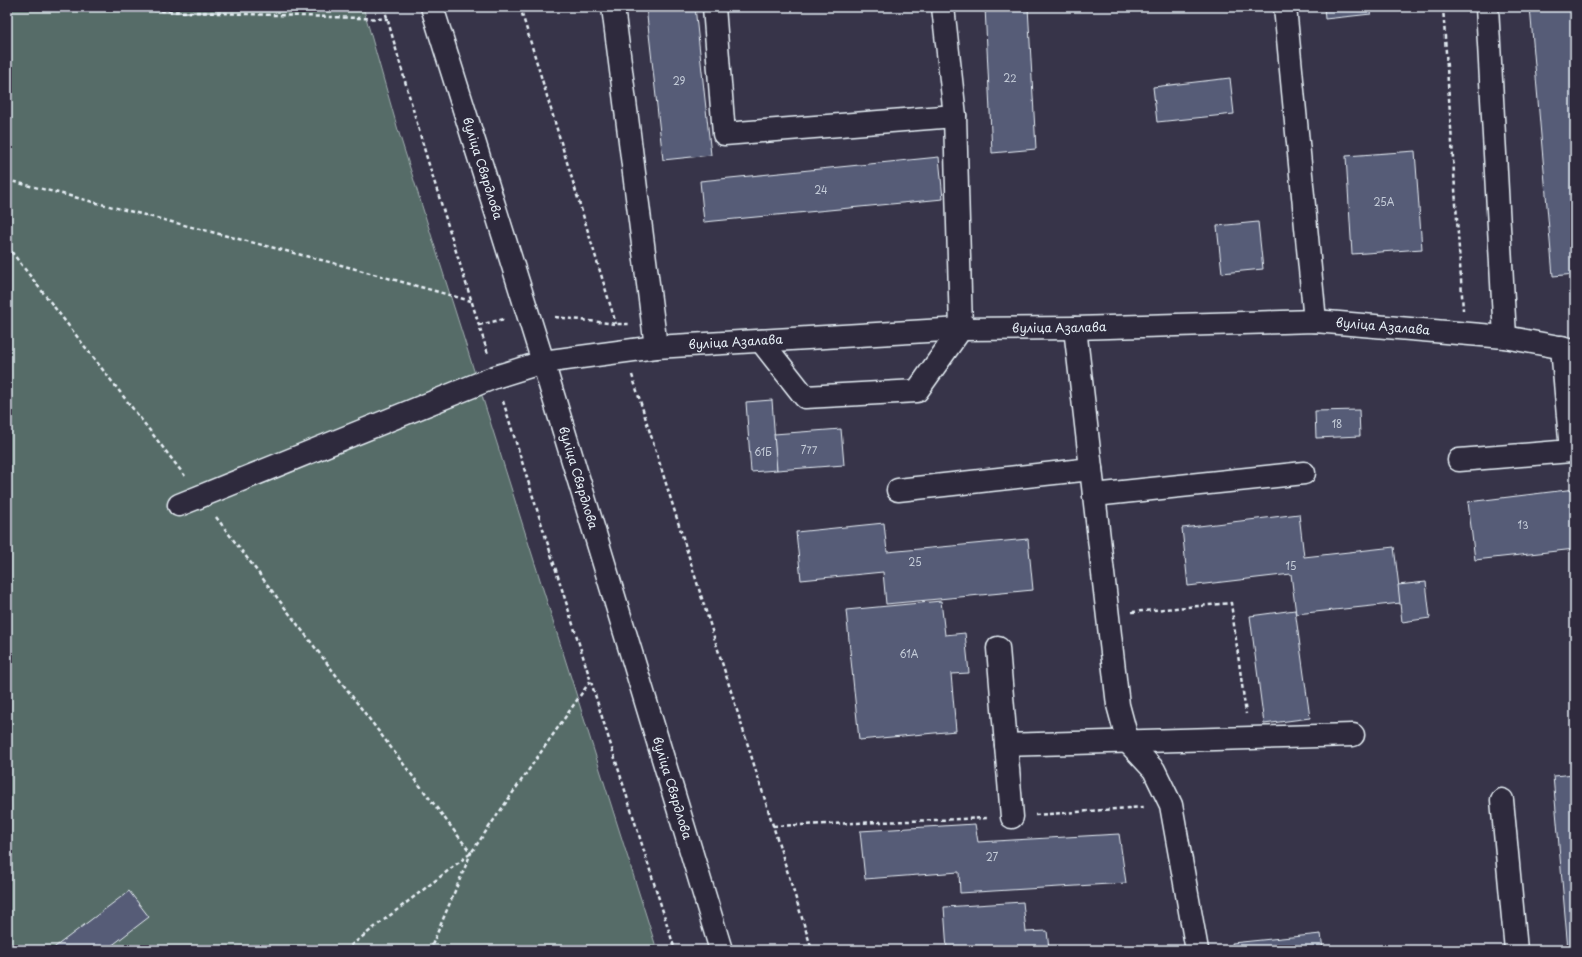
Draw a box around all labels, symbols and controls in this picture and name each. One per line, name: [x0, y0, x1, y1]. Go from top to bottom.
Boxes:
house number: 22: [1003, 70, 1017, 85]
house number: 29: [673, 73, 686, 88]
street label: вуліца Свярдлова: [459, 115, 508, 222]
house number: 24: [814, 182, 828, 197]
house number: 25А: [1374, 194, 1395, 209]
street label: вуліца Азалава: [1335, 313, 1431, 339]
street label: вуліца Азалава: [1012, 317, 1107, 337]
street label: вуліца Азалава: [688, 330, 784, 353]
house number: 18: [1332, 416, 1342, 431]
street label: вуліца Свярдлова: [555, 424, 603, 532]
house number: 777: [801, 442, 818, 457]
house number: 61Б: [754, 444, 772, 459]
house number: 13: [1517, 517, 1529, 532]
house number: 25: [908, 554, 922, 569]
house number: 15: [1286, 558, 1296, 573]
house number: 61А: [900, 646, 919, 661]
street label: вуліца Свярдлова: [649, 734, 697, 842]
house number: 27: [986, 849, 999, 864]

